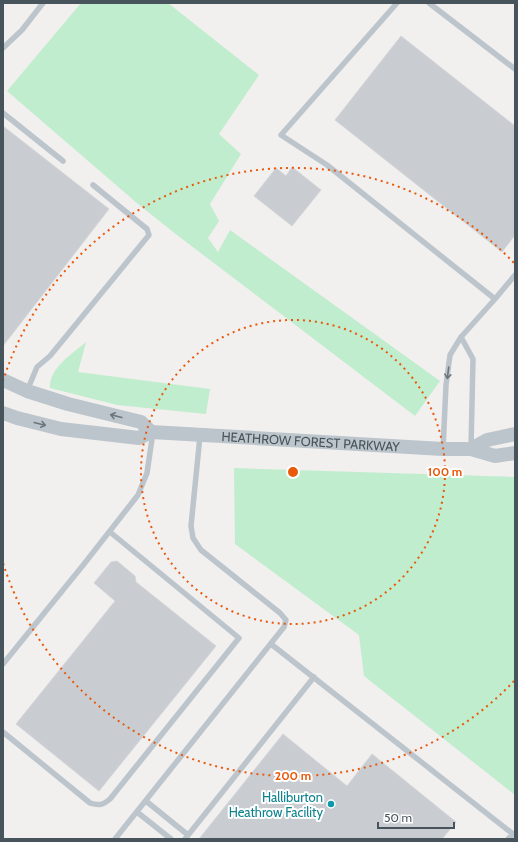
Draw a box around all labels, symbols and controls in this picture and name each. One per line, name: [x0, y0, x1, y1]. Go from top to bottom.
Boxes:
one-way arrow: [444, 366, 452, 379]
one-way arrow: [110, 412, 123, 419]
one-way arrow: [33, 421, 46, 428]
street label: HEATHROW FOREST PARKWAY: [221, 428, 401, 455]
text: 100 m: [428, 464, 462, 479]
centre of rings: [286, 465, 300, 479]
text: 200 m: [275, 768, 311, 783]
place label: Halliburton Heathrow Facility: [229, 789, 323, 820]
marker: Halliburton Heathrow Facility: [326, 799, 336, 809]
scale bar: [378, 804, 454, 830]
text: 50 m: [384, 810, 412, 825]

